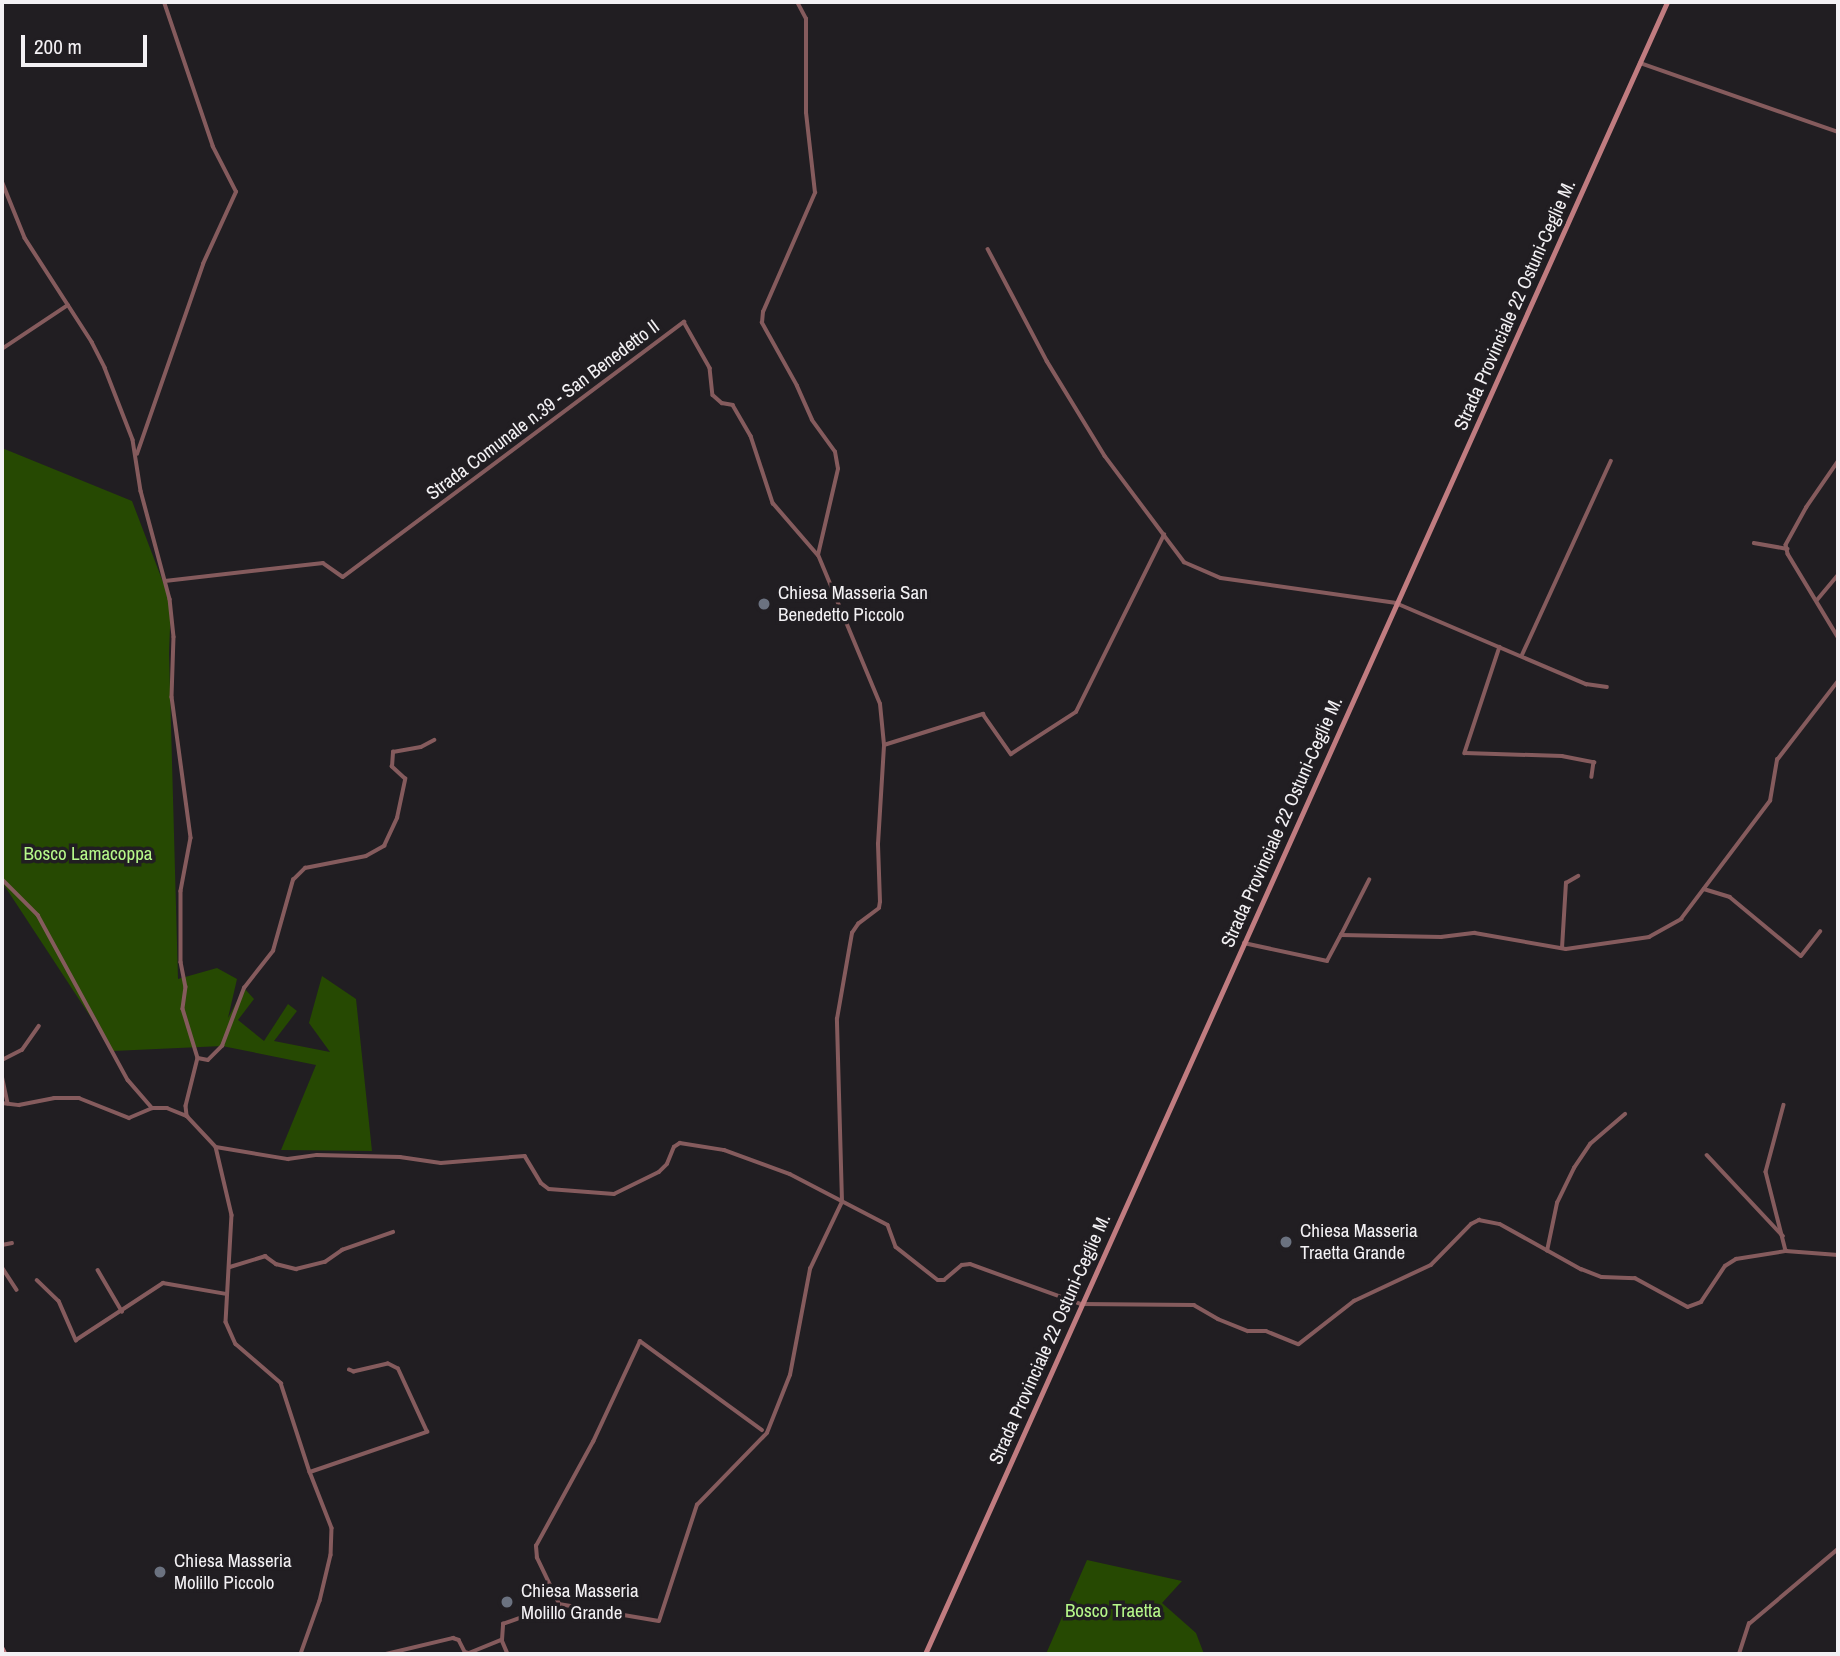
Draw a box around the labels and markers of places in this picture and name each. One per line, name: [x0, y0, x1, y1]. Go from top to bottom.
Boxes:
place label: Chiesa Masseria San Benedetto Piccolo: [778, 582, 928, 626]
marker: Chiesa Masseria San Benedetto Piccolo: [756, 596, 772, 612]
place label: Chiesa Masseria Traetta Grande: [1300, 1220, 1418, 1264]
marker: Chiesa Masseria Traetta Grande: [1278, 1234, 1294, 1250]
place label: Chiesa Masseria Molillo Piccolo: [174, 1550, 292, 1594]
marker: Chiesa Masseria Molillo Piccolo: [152, 1564, 168, 1580]
place label: Chiesa Masseria Molillo Grande: [521, 1580, 639, 1624]
marker: Chiesa Masseria Molillo Grande: [499, 1594, 515, 1610]

